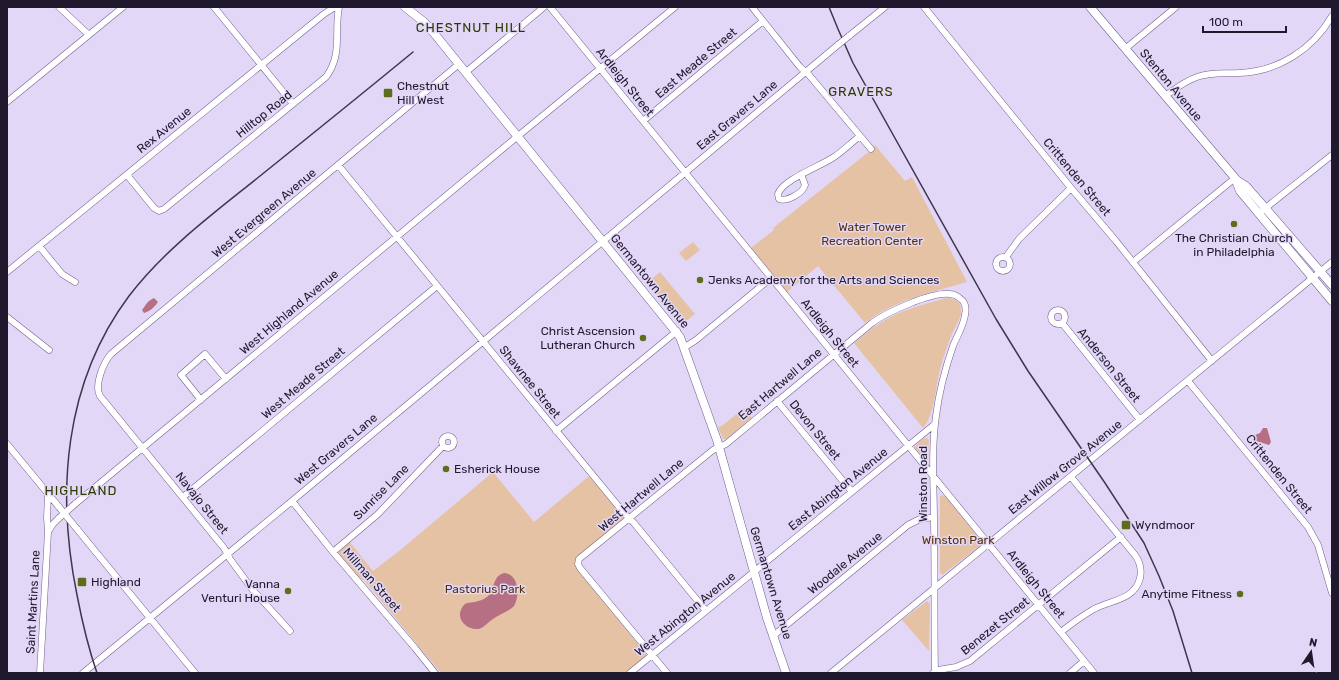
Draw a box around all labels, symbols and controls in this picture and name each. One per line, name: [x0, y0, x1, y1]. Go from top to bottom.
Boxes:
scale bar: [1203, 8, 1286, 34]
text: 100 m: [1209, 15, 1243, 29]
district label: CHESTNUT HILL: [416, 20, 526, 35]
street label: East Meade Street: [652, 25, 740, 101]
street label: Ardleigh Street: [593, 45, 657, 119]
street label: Stenton Avenue: [1137, 46, 1205, 124]
street label: East Gravers Lane: [694, 77, 780, 153]
place label: Chestnut Hill West: [397, 79, 449, 107]
district label: GRAVERS: [828, 84, 894, 99]
street label: Hilltop Road: [233, 87, 295, 141]
marker: Chestnut Hill West: [382, 87, 394, 99]
street label: Rex Avenue: [134, 104, 194, 156]
street label: Crittenden Street: [1040, 135, 1114, 219]
street label: West Evergreen Avenue: [209, 165, 319, 261]
marker: The Christian Church in Philadelphia: [1229, 219, 1239, 229]
park label: Water Tower Recreation Center: [821, 220, 923, 248]
street label: Germantown Avenue: [608, 231, 692, 331]
place label: The Christian Church in Philadelphia: [1175, 231, 1293, 259]
street label: West Highland Avenue: [237, 266, 341, 357]
place label: Jenks Academy for the Arts and Sciences: [708, 273, 939, 287]
marker: Jenks Academy for the Arts and Sciences: [695, 275, 705, 285]
street label: Ardleigh Street: [798, 296, 862, 370]
place label: Christ Ascension Lutheran Church: [540, 324, 635, 352]
street label: Anderson Street: [1075, 325, 1143, 405]
marker: Christ Ascension Lutheran Church: [638, 333, 648, 343]
street label: Shawnee Street: [496, 343, 564, 421]
street label: West Meade Street: [259, 344, 348, 422]
street label: East Hartwell Lane: [736, 345, 825, 423]
street label: Devon Street: [787, 397, 844, 463]
street label: West Gravers Lane: [292, 410, 380, 488]
street label: East Willow Grove Avenue: [1005, 417, 1125, 517]
street label: Crittenden Street: [1243, 432, 1315, 517]
street label: East Abington Avenue: [786, 445, 891, 533]
street label: Winston Road: [916, 446, 930, 522]
street label: West Hartwell Lane: [596, 455, 687, 535]
street label: Sunrise Lane: [350, 461, 412, 523]
place label: Esherick House: [454, 462, 540, 476]
marker: Esherick House: [441, 464, 451, 474]
street label: Navajo Street: [173, 469, 231, 537]
district label: HIGHLAND: [45, 483, 118, 498]
place label: Wyndmoor: [1135, 518, 1195, 532]
marker: Wyndmoor: [1120, 519, 1132, 531]
street label: Germantown Avenue: [747, 525, 795, 641]
street label: Woodale Avenue: [805, 529, 885, 597]
park label: Winston Park: [922, 533, 995, 547]
street label: Millman Street: [340, 545, 404, 615]
street label: Ardleigh Street: [1004, 547, 1068, 621]
street label: Saint Martins Lane: [23, 550, 43, 654]
street label: West Abington Avenue: [632, 569, 738, 659]
place label: Highland: [91, 575, 141, 589]
marker: Highland: [76, 576, 88, 588]
place label: Vanna Venturi House: [201, 577, 280, 605]
park label: Pastorius Park: [445, 582, 526, 596]
marker: Vanna Venturi House: [283, 586, 293, 596]
place label: Anytime Fitness: [1141, 587, 1232, 601]
marker: Anytime Fitness: [1235, 589, 1245, 599]
street label: Benezet Street: [958, 594, 1032, 658]
north arrow: [1291, 632, 1331, 672]
text: N: [1308, 636, 1319, 650]

